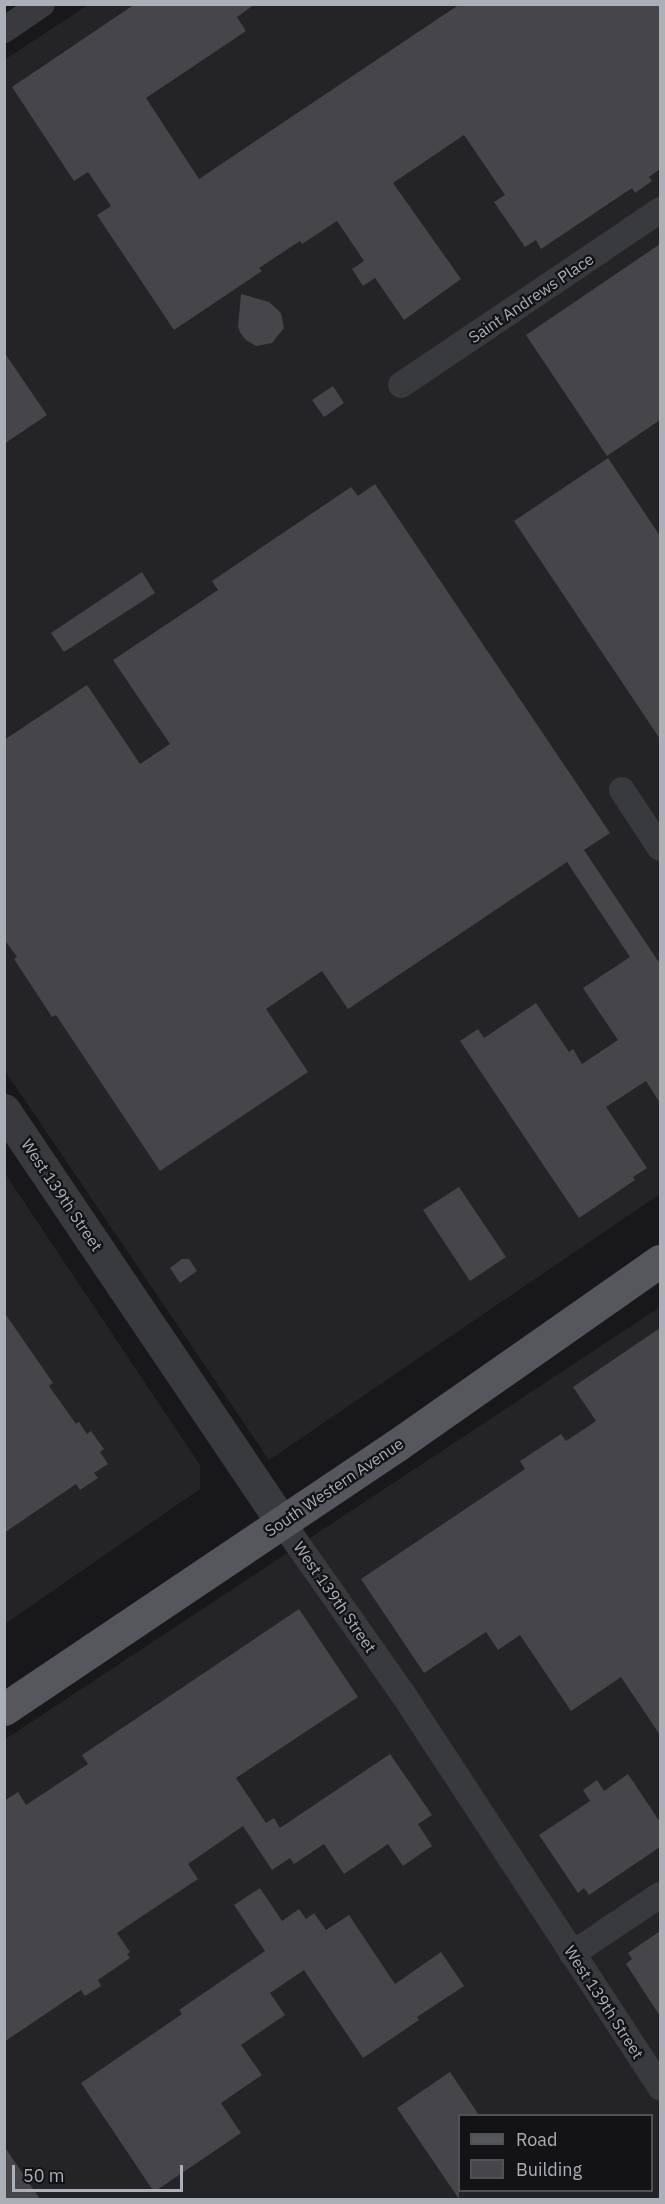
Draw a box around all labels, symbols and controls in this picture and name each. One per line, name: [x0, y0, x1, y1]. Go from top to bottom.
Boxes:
street label: Saint Andrews Place: [465, 249, 597, 347]
street label: West 139th Street: [17, 1135, 107, 1255]
street label: South Western Avenue: [261, 1434, 407, 1540]
street label: West 139th Street: [290, 1538, 380, 1656]
street label: West 139th Street: [560, 1942, 648, 2062]
legend: [458, 2114, 653, 2192]
text: Road: [516, 2128, 557, 2151]
scale bar: [15, 2153, 186, 2191]
text: Building: [516, 2158, 582, 2181]
text: 50 m: [23, 2164, 65, 2187]

